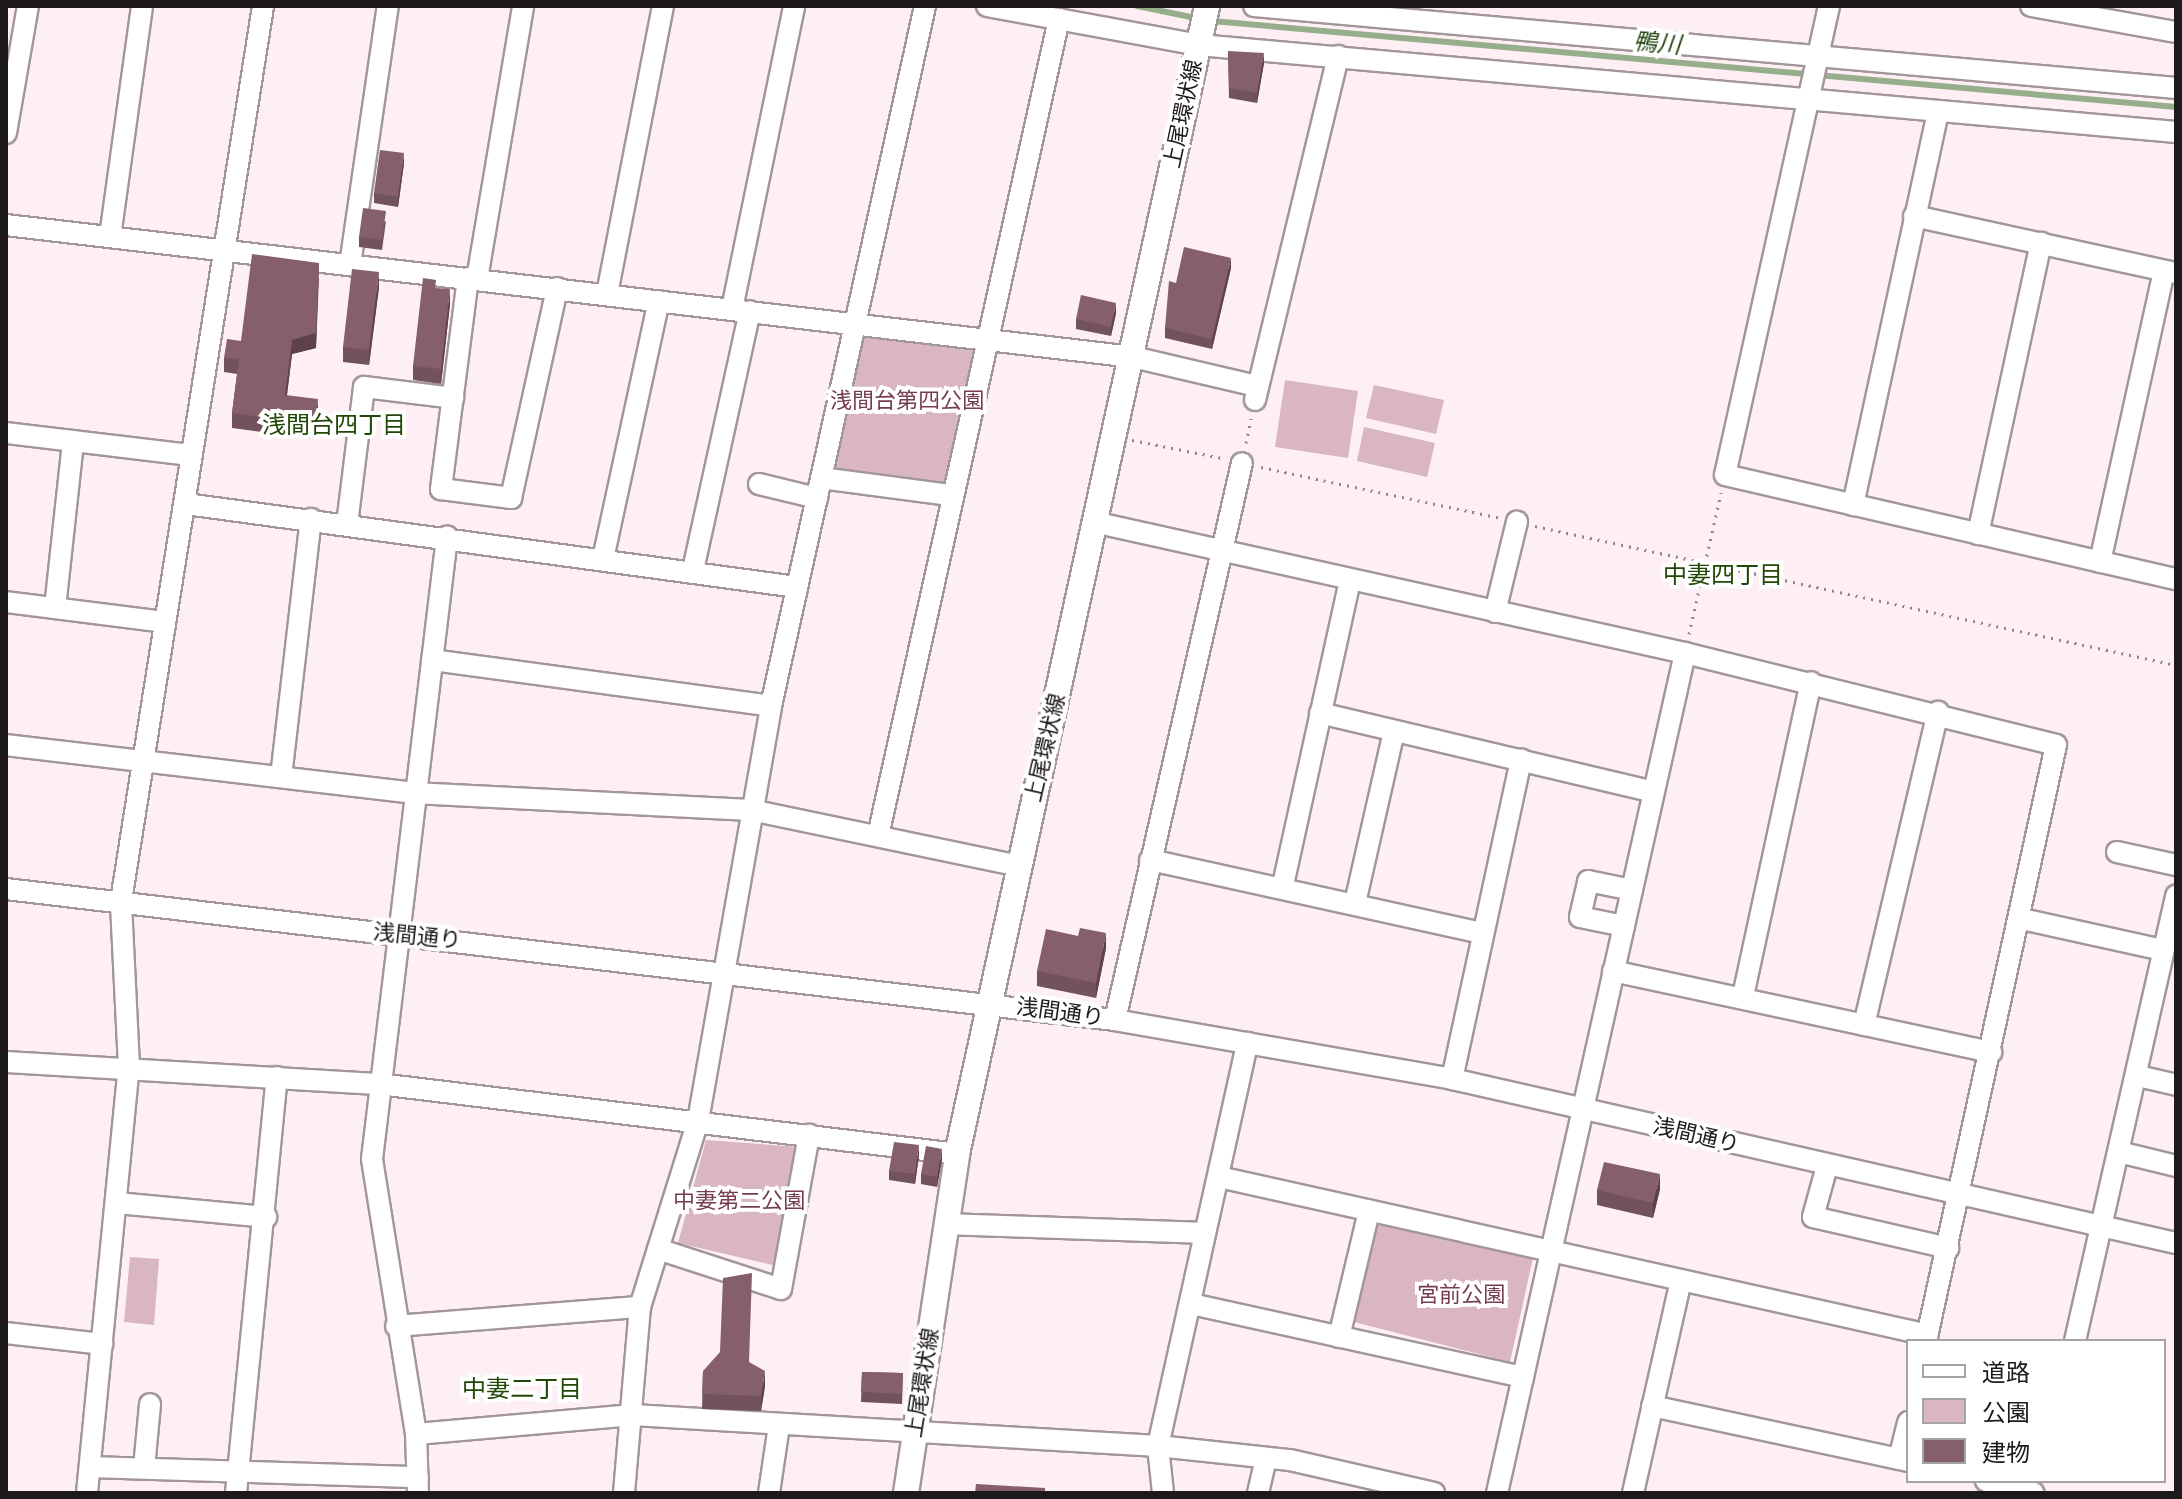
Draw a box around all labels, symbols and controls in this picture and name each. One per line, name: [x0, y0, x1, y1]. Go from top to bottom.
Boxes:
water label: 鴨川: [1632, 28, 1682, 60]
street label: 上尾環状線: [1160, 57, 1208, 171]
park label: 浅間台第四公園: [830, 389, 984, 415]
district label: 浅間台四丁目: [262, 412, 406, 440]
district label: 中妻四丁目: [1663, 562, 1783, 590]
street label: 上尾環状線: [1021, 691, 1071, 805]
street label: 浅間通り: [372, 919, 462, 955]
street label: 浅間通り: [1015, 994, 1105, 1032]
street label: 浅間通り: [1650, 1113, 1742, 1159]
park label: 中妻第二公園: [673, 1189, 805, 1215]
park label: 宮前公園: [1417, 1283, 1505, 1309]
street label: 上尾環状線: [901, 1327, 945, 1439]
legend: [1906, 1339, 2166, 1483]
text: 道路: [1982, 1357, 2030, 1389]
district label: 中妻二丁目: [462, 1376, 582, 1404]
text: 公園: [1982, 1397, 2030, 1429]
text: 建物: [1982, 1437, 2030, 1469]

